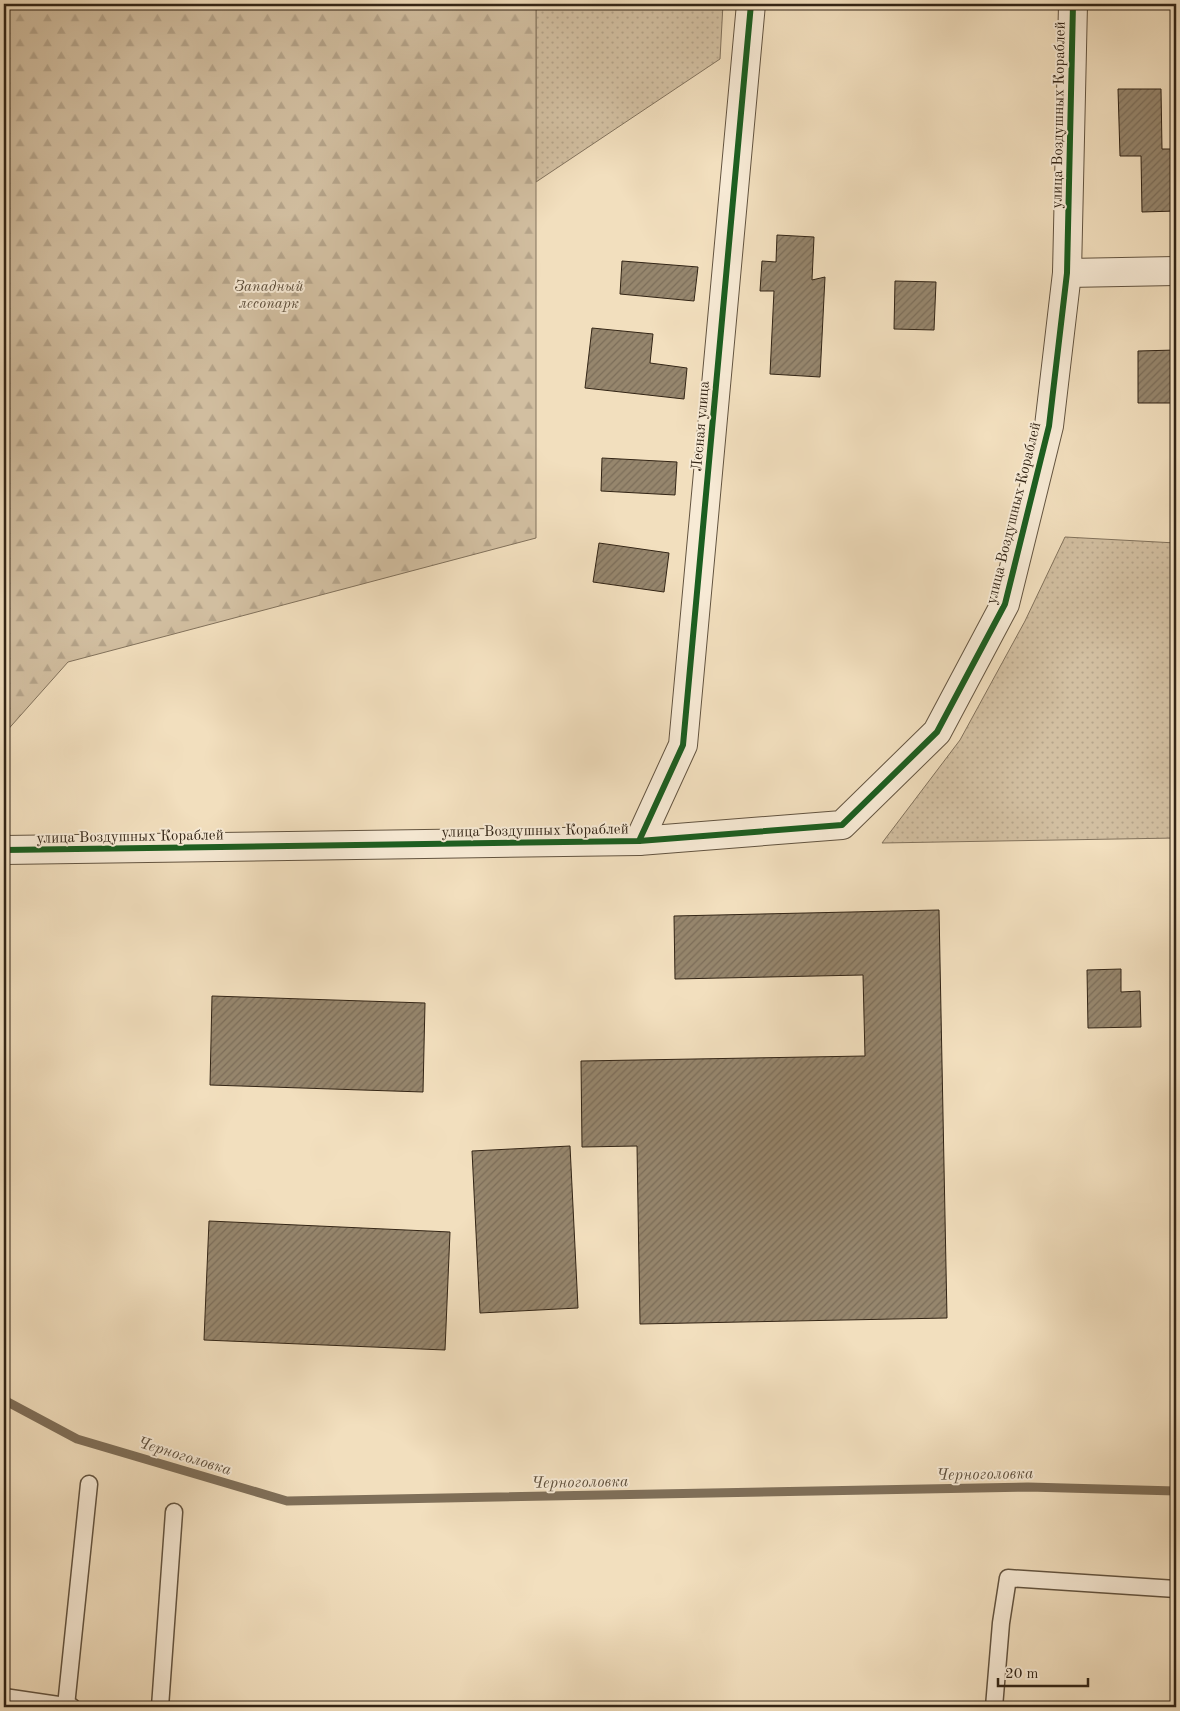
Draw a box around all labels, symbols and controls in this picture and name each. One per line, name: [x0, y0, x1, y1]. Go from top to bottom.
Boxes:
street label: улица Воздушных Кораблей: [1050, 21, 1069, 209]
park label: Западный лесопарк: [234, 279, 304, 312]
street label: Лесная улица: [690, 380, 713, 472]
street label: улица Воздушных Кораблей: [985, 421, 1044, 606]
street label: улица Воздушных Кораблей: [441, 822, 629, 841]
street label: улица Воздушных Кораблей: [36, 828, 224, 847]
water label: Черноголовка: [136, 1435, 234, 1479]
water label: Черноголовка: [936, 1466, 1034, 1484]
water label: Черноголовка: [531, 1474, 629, 1492]
scale bar: [998, 1656, 1088, 1688]
text: 20 m: [1005, 1667, 1039, 1682]

